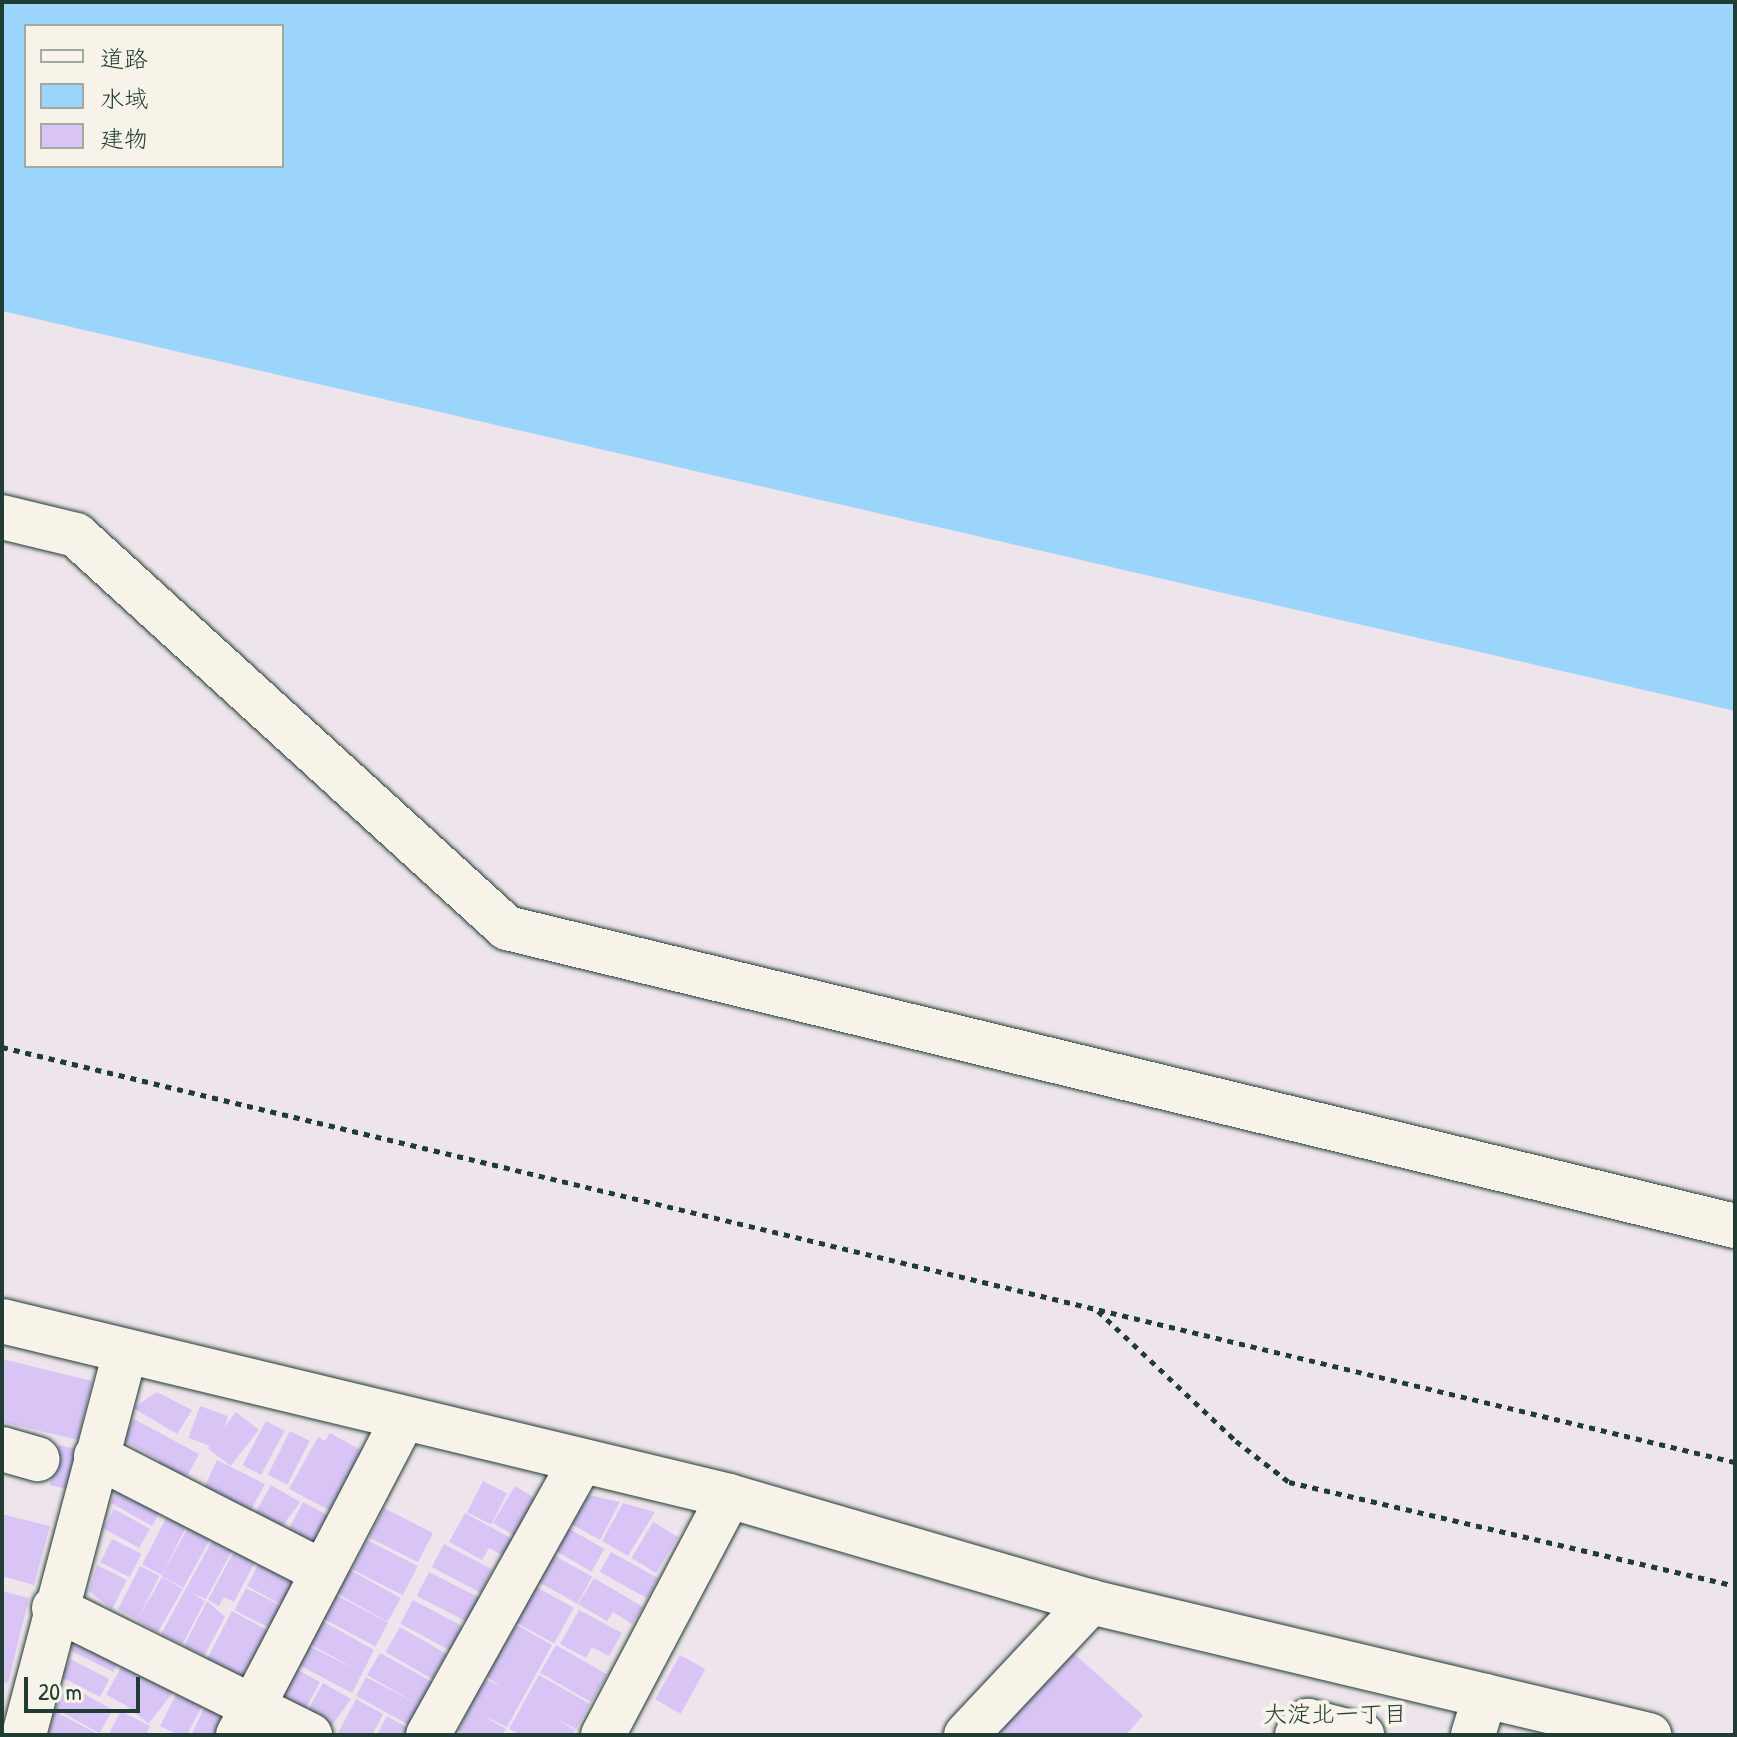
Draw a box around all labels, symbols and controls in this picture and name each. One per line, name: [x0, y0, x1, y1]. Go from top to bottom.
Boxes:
legend: [24, 24, 284, 168]
text: 道路: [100, 42, 148, 74]
text: 水域: [100, 82, 148, 114]
text: 建物: [100, 122, 148, 154]
scale bar: [28, 1661, 144, 1711]
text: 20 m: [38, 1675, 82, 1707]
district label: 大淀北一丁目: [1263, 1700, 1407, 1728]

